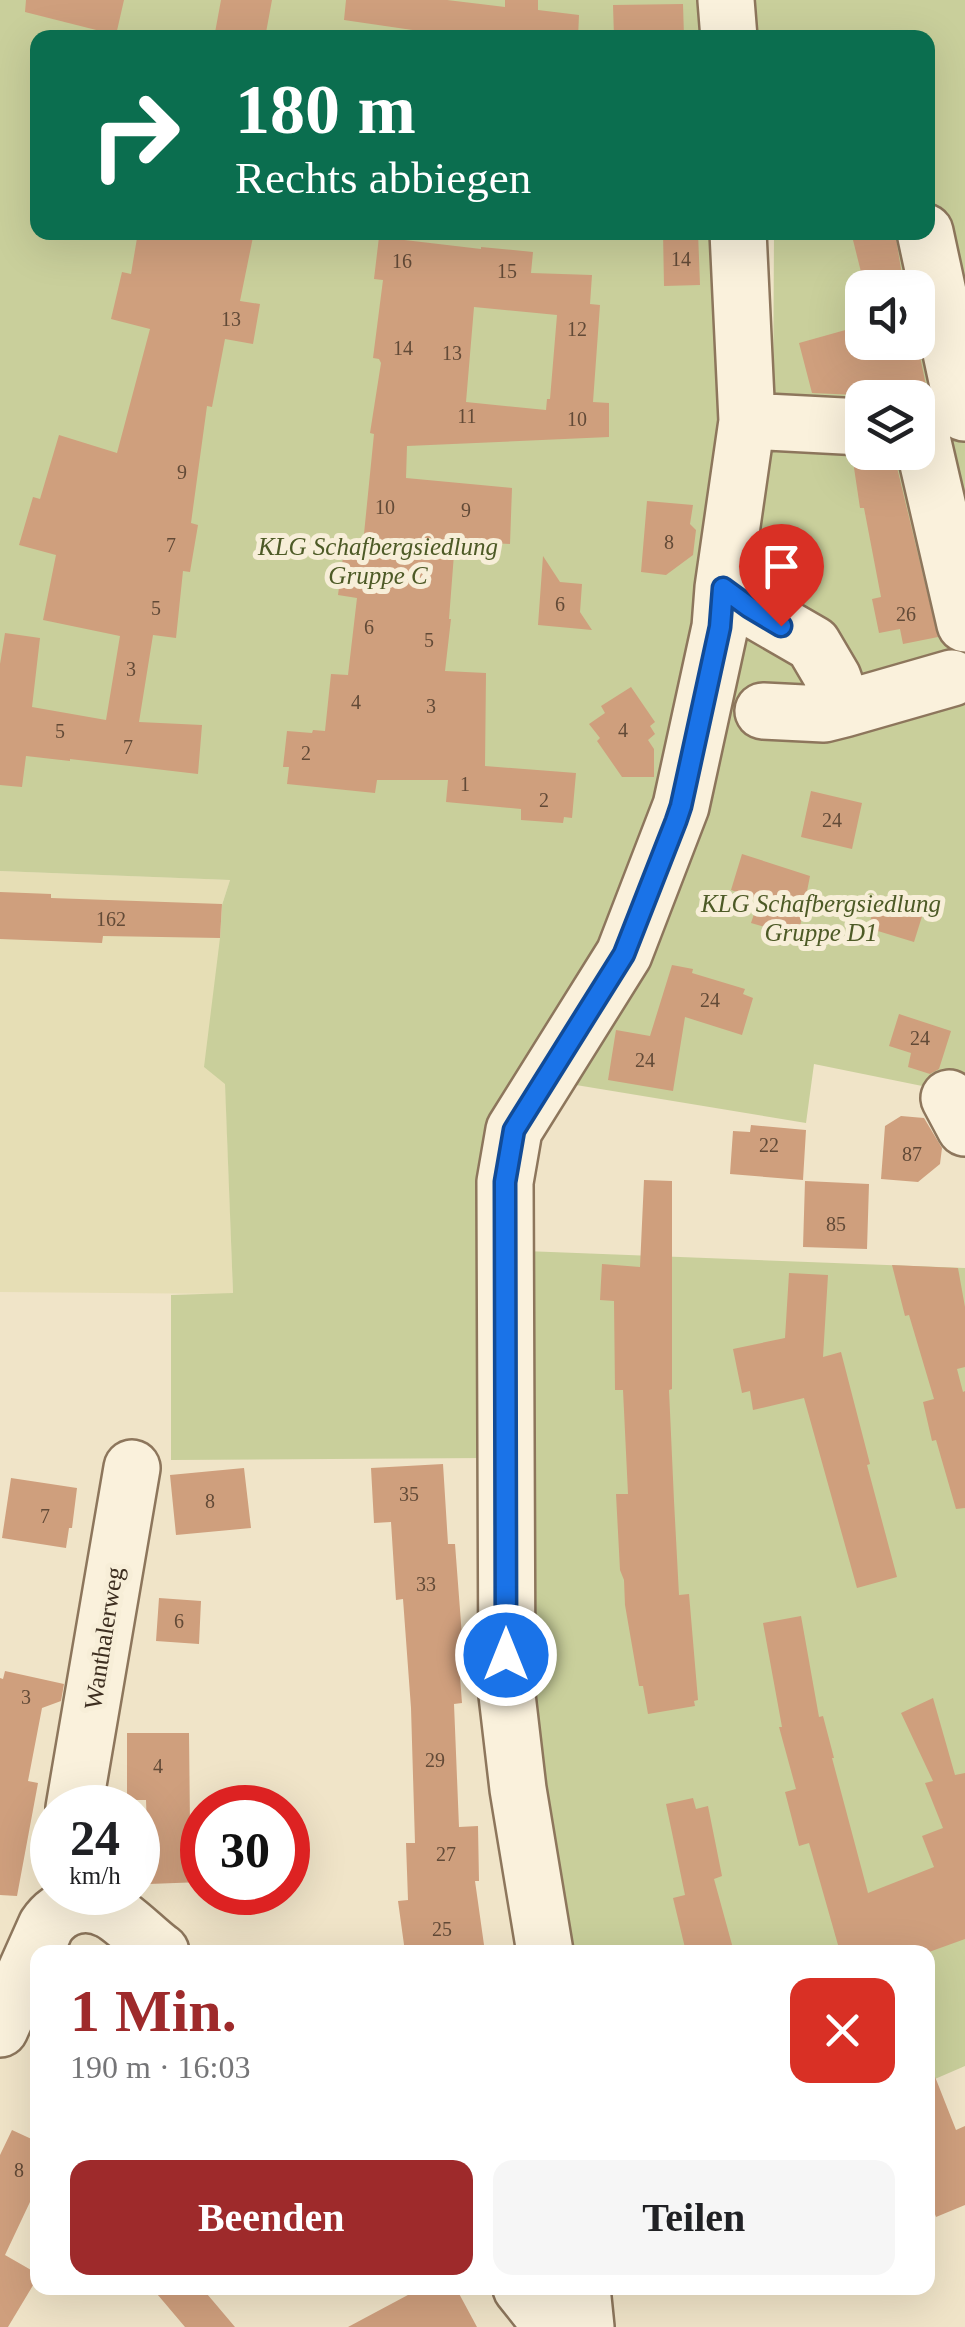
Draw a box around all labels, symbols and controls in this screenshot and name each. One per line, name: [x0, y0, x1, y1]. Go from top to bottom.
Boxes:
icon: right: [70, 70, 200, 200]
text: 180 m: [235, 71, 416, 148]
text: Rechts abbiegen: [235, 153, 531, 203]
house number: 14: [671, 248, 691, 270]
house number: 16: [392, 250, 412, 272]
house number: 15: [497, 260, 517, 282]
map controls: [845, 270, 935, 470]
button: sound: [845, 270, 935, 360]
house number: 13: [221, 308, 241, 330]
house number: 12: [567, 318, 587, 340]
house number: 14: [393, 337, 413, 359]
house number: 13: [442, 342, 462, 364]
button: layers: [845, 380, 935, 470]
house number: 11: [457, 405, 477, 427]
house number: 10: [567, 408, 587, 430]
house number: 9: [177, 461, 187, 483]
house number: 10: [375, 496, 395, 518]
house number: 9: [461, 499, 471, 521]
pin: [739, 524, 824, 627]
house number: 8: [664, 531, 674, 553]
park label: KLG Schafbergsiedlung Gruppe C: [257, 533, 498, 589]
house number: 7: [166, 534, 176, 556]
icon: arrive: [754, 539, 809, 594]
house number: 6: [555, 593, 565, 615]
house number: 5: [151, 597, 161, 619]
house number: 26: [896, 603, 916, 625]
house number: 6: [364, 616, 374, 638]
house number: 5: [424, 629, 434, 651]
house number: 3: [126, 658, 136, 680]
house number: 4: [351, 691, 361, 713]
house number: 3: [426, 695, 436, 717]
house number: 4: [618, 719, 628, 741]
house number: 5: [55, 720, 65, 742]
house number: 7: [123, 736, 133, 758]
house number: 2: [301, 742, 311, 764]
house number: 1: [460, 773, 470, 795]
house number: 2: [539, 789, 549, 811]
house number: 24: [822, 809, 842, 831]
park label: KLG Schafbergsiedlung Gruppe D1: [700, 890, 941, 946]
house number: 162: [96, 908, 126, 930]
house number: 24: [700, 989, 720, 1011]
house number: 24: [910, 1027, 930, 1049]
house number: 24: [635, 1049, 655, 1071]
house number: 22: [759, 1134, 779, 1156]
house number: 87: [902, 1143, 922, 1165]
house number: 85: [826, 1213, 846, 1235]
house number: 35: [399, 1483, 419, 1505]
house number: 8: [205, 1490, 215, 1512]
house number: 7: [40, 1505, 50, 1527]
street label: Wanthalerweg: [79, 1564, 128, 1711]
house number: 33: [416, 1573, 436, 1595]
position arrow: [454, 1603, 558, 1707]
house number: 6: [174, 1610, 184, 1632]
house number: 3: [21, 1686, 31, 1708]
house number: 29: [425, 1749, 445, 1771]
house number: 4: [153, 1755, 163, 1777]
speed limit sign: 30: [180, 1785, 310, 1915]
text: 24: [70, 1810, 120, 1866]
house number: 27: [436, 1843, 456, 1865]
text: km/h: [69, 1862, 121, 1889]
house number: 25: [432, 1918, 452, 1940]
text: 1 Min.: [70, 1978, 237, 2044]
button: close: [790, 1978, 895, 2083]
text: 190 m · 16:03: [70, 2049, 250, 2085]
house number: 8: [14, 2159, 24, 2181]
button: Beenden: [70, 2160, 473, 2275]
button: Teilen: [493, 2160, 895, 2275]

